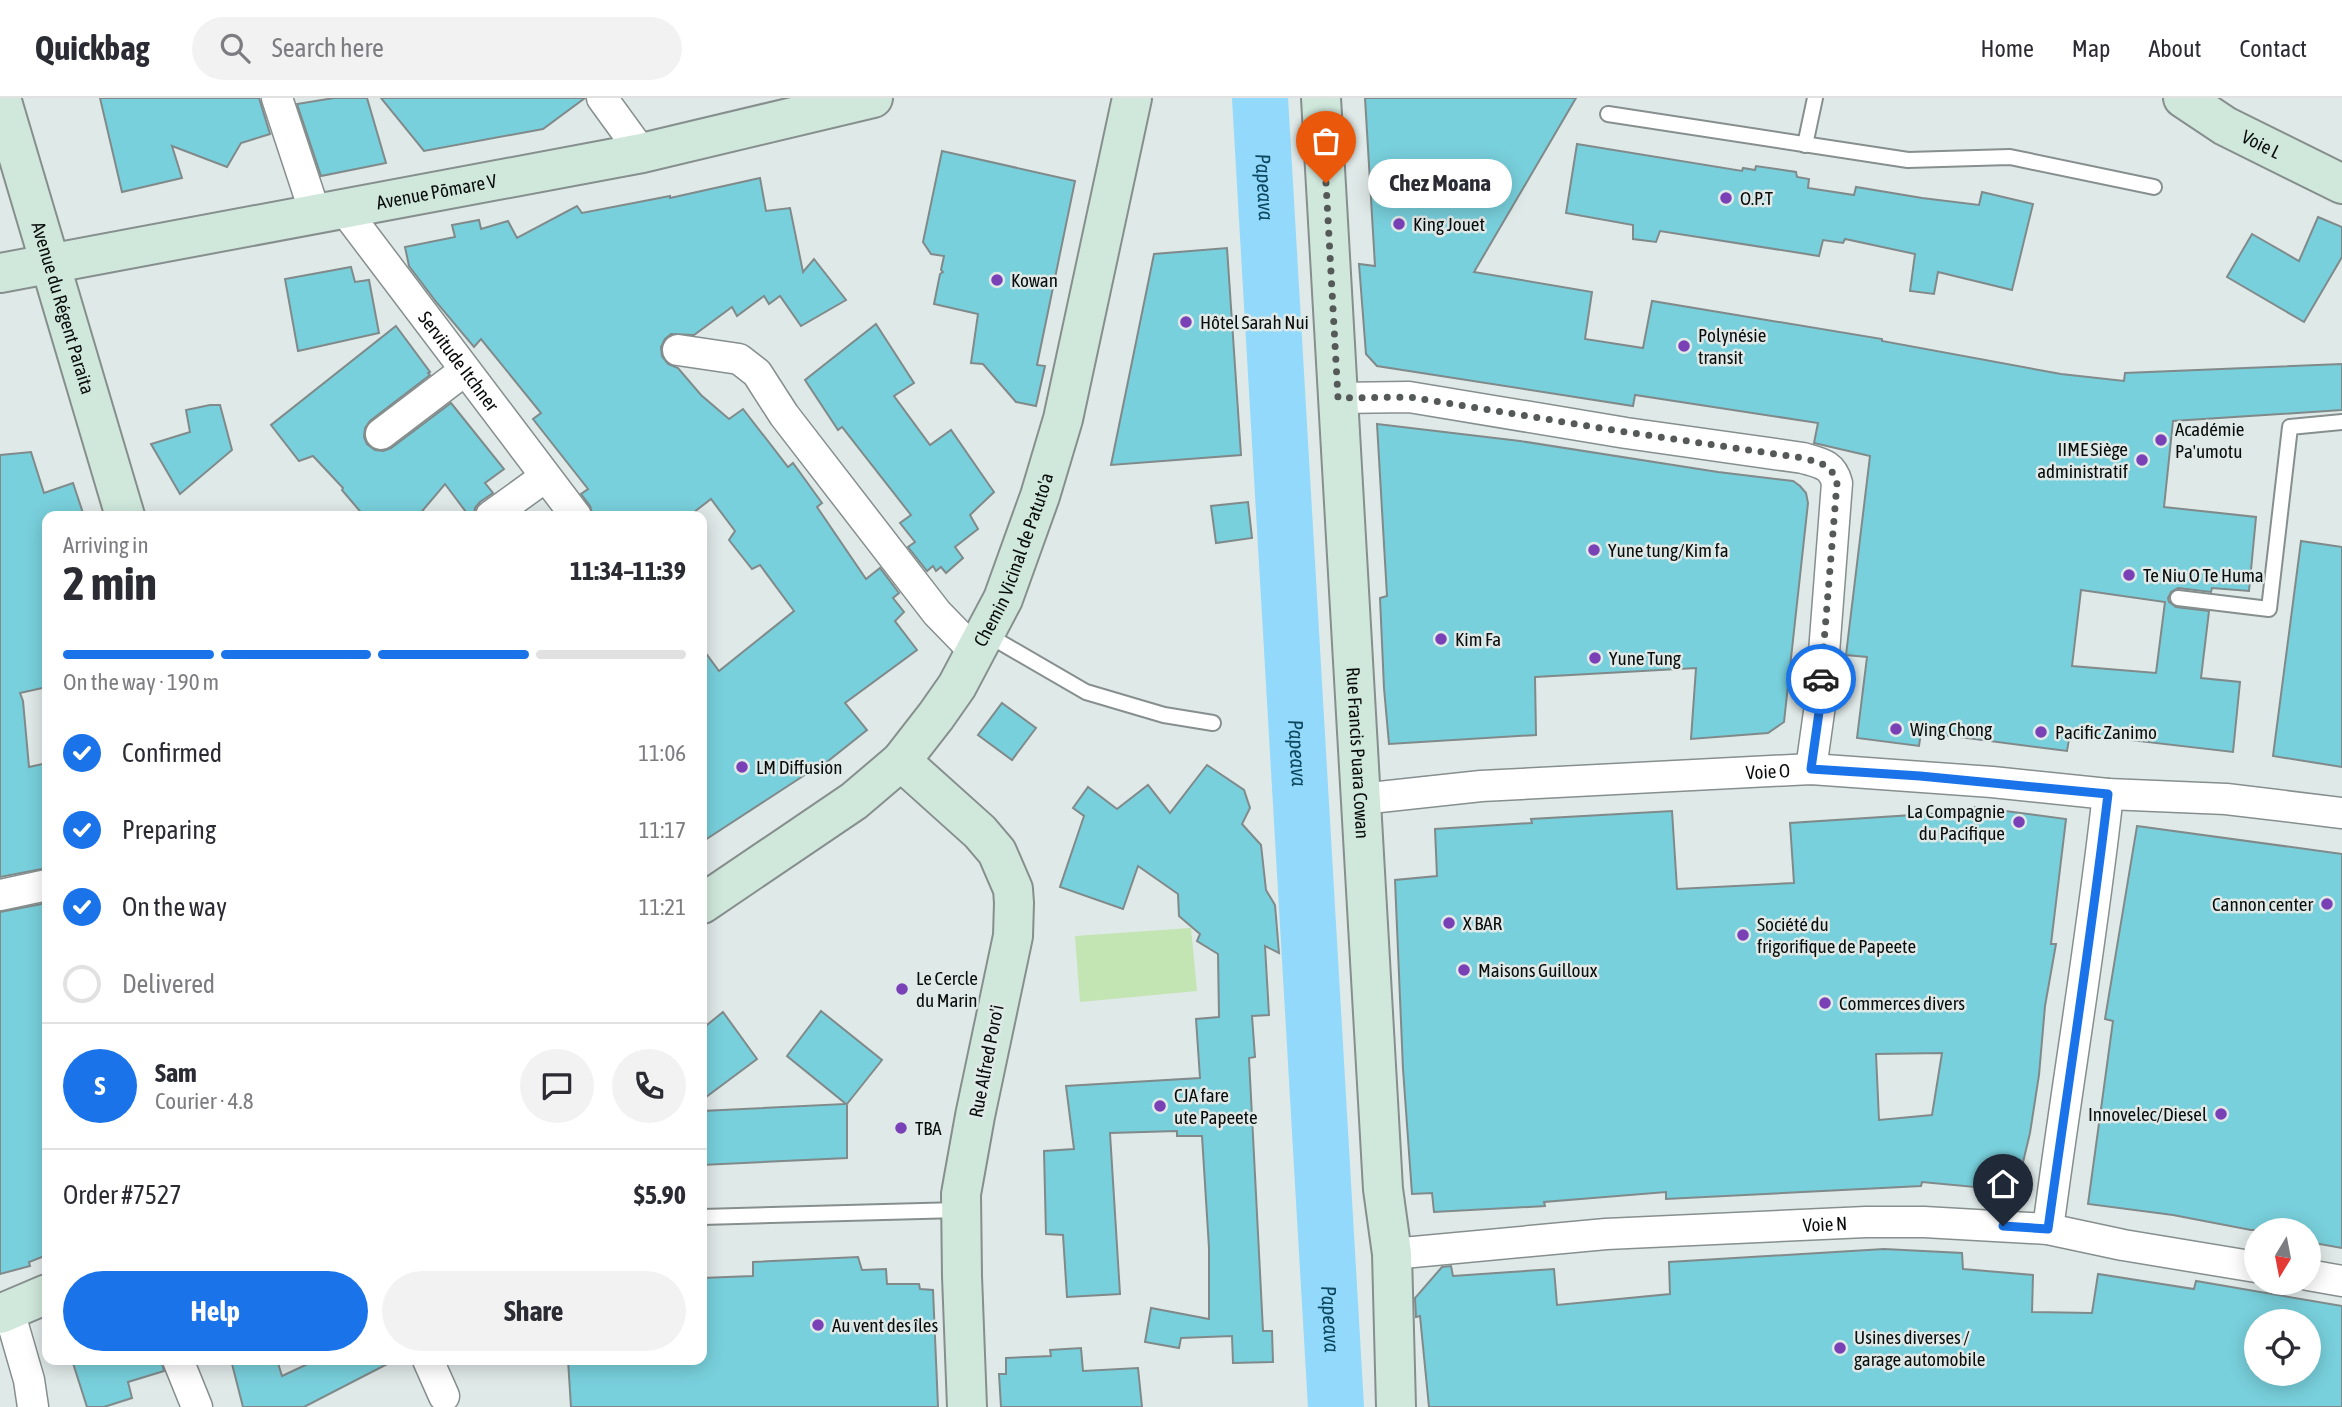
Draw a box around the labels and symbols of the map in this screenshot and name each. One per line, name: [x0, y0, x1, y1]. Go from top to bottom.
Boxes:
pin: [1296, 111, 1356, 183]
street label: Voie L: [2238, 125, 2285, 163]
water label: Papeava: [1251, 153, 1279, 221]
callout: Chez Moana: [1368, 158, 1512, 208]
street label: Avenue Pōmare V: [374, 169, 499, 213]
place label: O.P.T: [1740, 187, 1774, 209]
marker: O.P.T: [1718, 190, 1734, 206]
place label: King Jouet: [1413, 213, 1485, 235]
marker: King Jouet: [1391, 216, 1407, 232]
street label: Avenue du Régent Paraita: [27, 219, 99, 397]
place label: Kowan: [1011, 269, 1058, 291]
marker: Kowan: [989, 272, 1005, 288]
street label: Servitude Itchner: [414, 307, 504, 416]
place label: Hôtel Sarah Nui: [1200, 311, 1309, 333]
marker: Hôtel Sarah Nui: [1178, 314, 1194, 330]
place label: Polynésie transit: [1698, 324, 1766, 368]
marker: Polynésie transit: [1676, 338, 1692, 354]
place label: Académie Pa'umotu: [2175, 418, 2244, 462]
marker: Académie Pa'umotu: [2153, 432, 2169, 448]
place label: IIME Siège administratif: [2037, 438, 2128, 482]
marker: IIME Siège administratif: [2134, 452, 2150, 468]
street label: Chemin Vicinal de Patuto'a: [969, 470, 1057, 650]
place label: Yune tung/Kim fa: [1608, 539, 1729, 561]
marker: Yune tung/Kim fa: [1586, 542, 1602, 558]
place label: Te Niu O Te Huma: [2143, 564, 2264, 586]
marker: Te Niu O Te Huma: [2121, 567, 2137, 583]
place label: Kim Fa: [1455, 628, 1501, 650]
marker: Kim Fa: [1433, 631, 1449, 647]
courier: [1786, 644, 1856, 714]
place label: Yune Tung: [1609, 647, 1682, 669]
marker: Yune Tung: [1587, 650, 1603, 666]
street label: Rue Francis Puara Cowan: [1342, 667, 1374, 839]
place label: Wing Chong: [1910, 718, 1993, 740]
water label: Papeava: [1284, 719, 1312, 787]
marker: Wing Chong: [1888, 721, 1904, 737]
place label: Pacific Zanimo: [2055, 721, 2157, 743]
marker: Pacific Zanimo: [2033, 724, 2049, 740]
place label: LM Diffusion: [756, 756, 842, 778]
marker: LM Diffusion: [734, 759, 750, 775]
street label: Voie O: [1745, 759, 1791, 783]
place label: La Compagnie du Pacifique: [1907, 800, 2005, 844]
marker: La Compagnie du Pacifique: [2011, 814, 2027, 830]
place label: Cannon center: [2212, 893, 2313, 915]
marker: Cannon center: [2319, 896, 2335, 912]
place label: X BAR: [1463, 912, 1502, 934]
place label: Société du frigorifique de Papeete: [1757, 913, 1916, 957]
marker: X BAR: [1441, 915, 1457, 931]
marker: Société du frigorifique de Papeete: [1735, 927, 1751, 943]
place label: Maisons Guilloux: [1478, 959, 1598, 981]
marker: Maisons Guilloux: [1456, 962, 1472, 978]
place label: Le Cercle du Marin: [916, 967, 978, 1011]
marker: Le Cercle du Marin: [894, 981, 910, 997]
place label: Commerces divers: [1839, 992, 1965, 1014]
marker: Commerces divers: [1817, 995, 1833, 1011]
street label: Rue Alfred Poro'i: [964, 1003, 1008, 1119]
place label: CJA fare ute Papeete: [1174, 1084, 1258, 1128]
marker: CJA fare ute Papeete: [1152, 1098, 1168, 1114]
place label: Innovelec/Diesel: [2088, 1103, 2207, 1125]
marker: Innovelec/Diesel: [2213, 1106, 2229, 1122]
place label: TBA: [915, 1117, 942, 1139]
marker: TBA: [893, 1120, 909, 1136]
pin: [1973, 1154, 2033, 1226]
street label: Voie N: [1802, 1212, 1848, 1236]
north arrow: [2244, 1218, 2320, 1295]
water label: Papeava: [1317, 1285, 1345, 1353]
place label: Au vent des îles: [832, 1314, 938, 1336]
marker: Au vent des îles: [810, 1317, 826, 1333]
place label: Usines diverses / garage automobile: [1854, 1326, 1985, 1370]
marker: Usines diverses / garage automobile: [1832, 1340, 1848, 1356]

